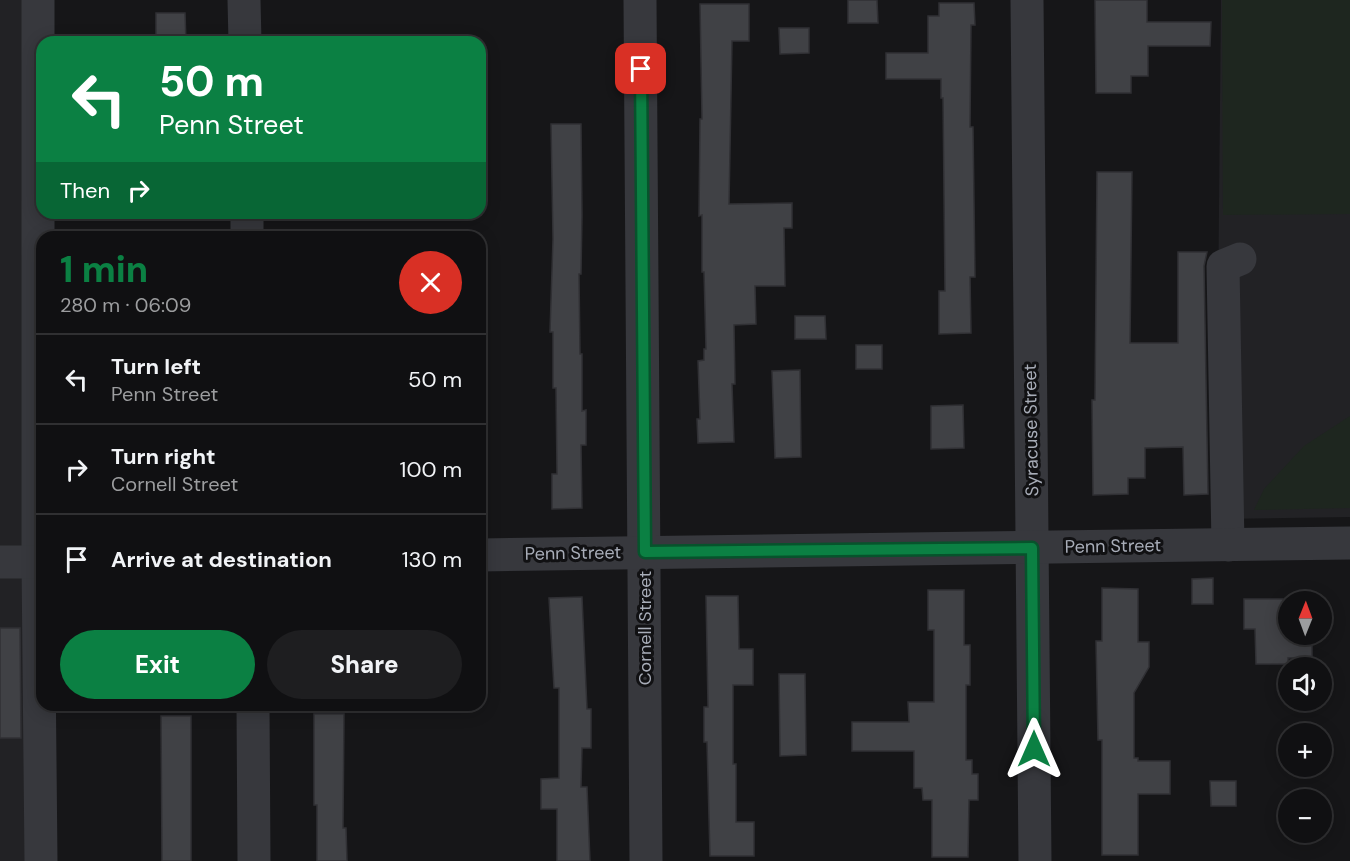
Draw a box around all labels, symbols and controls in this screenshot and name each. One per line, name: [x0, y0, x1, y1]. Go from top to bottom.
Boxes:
pin: [615, 43, 666, 94]
icon: arrive: [624, 52, 657, 85]
text: 50 m: [159, 54, 264, 109]
icon: left: [60, 60, 138, 138]
text: Penn Street: [159, 107, 304, 142]
icon: right: [122, 174, 155, 207]
text: Then: [60, 176, 110, 205]
text: 1 min: [60, 246, 148, 293]
button: close: [399, 251, 462, 314]
text: 280 m · 06:09: [60, 292, 191, 318]
text: Turn left: [111, 352, 201, 381]
icon: left: [60, 363, 93, 396]
street label: Syracuse Street: [1018, 364, 1044, 496]
text: 50 m: [408, 365, 462, 394]
text: Penn Street: [111, 381, 218, 407]
text: Turn right: [111, 442, 216, 471]
icon: right: [60, 453, 93, 486]
text: 100 m: [400, 455, 462, 484]
text: Cornell Street: [111, 471, 238, 497]
street label: Penn Street: [1064, 533, 1162, 559]
street label: Penn Street: [524, 540, 622, 566]
icon: arrive: [60, 543, 93, 576]
text: Arrive at destination: [111, 545, 332, 574]
text: 130 m: [402, 545, 462, 574]
street label: Cornell Street: [633, 571, 657, 685]
north arrow: [1278, 591, 1332, 645]
map controls: [1278, 591, 1332, 843]
button: Exit: [60, 630, 255, 699]
button: Share: [267, 630, 462, 699]
button: sound: [1278, 657, 1332, 711]
position arrow: [1002, 717, 1066, 781]
button: +: [1278, 723, 1332, 777]
button: −: [1278, 789, 1332, 843]

